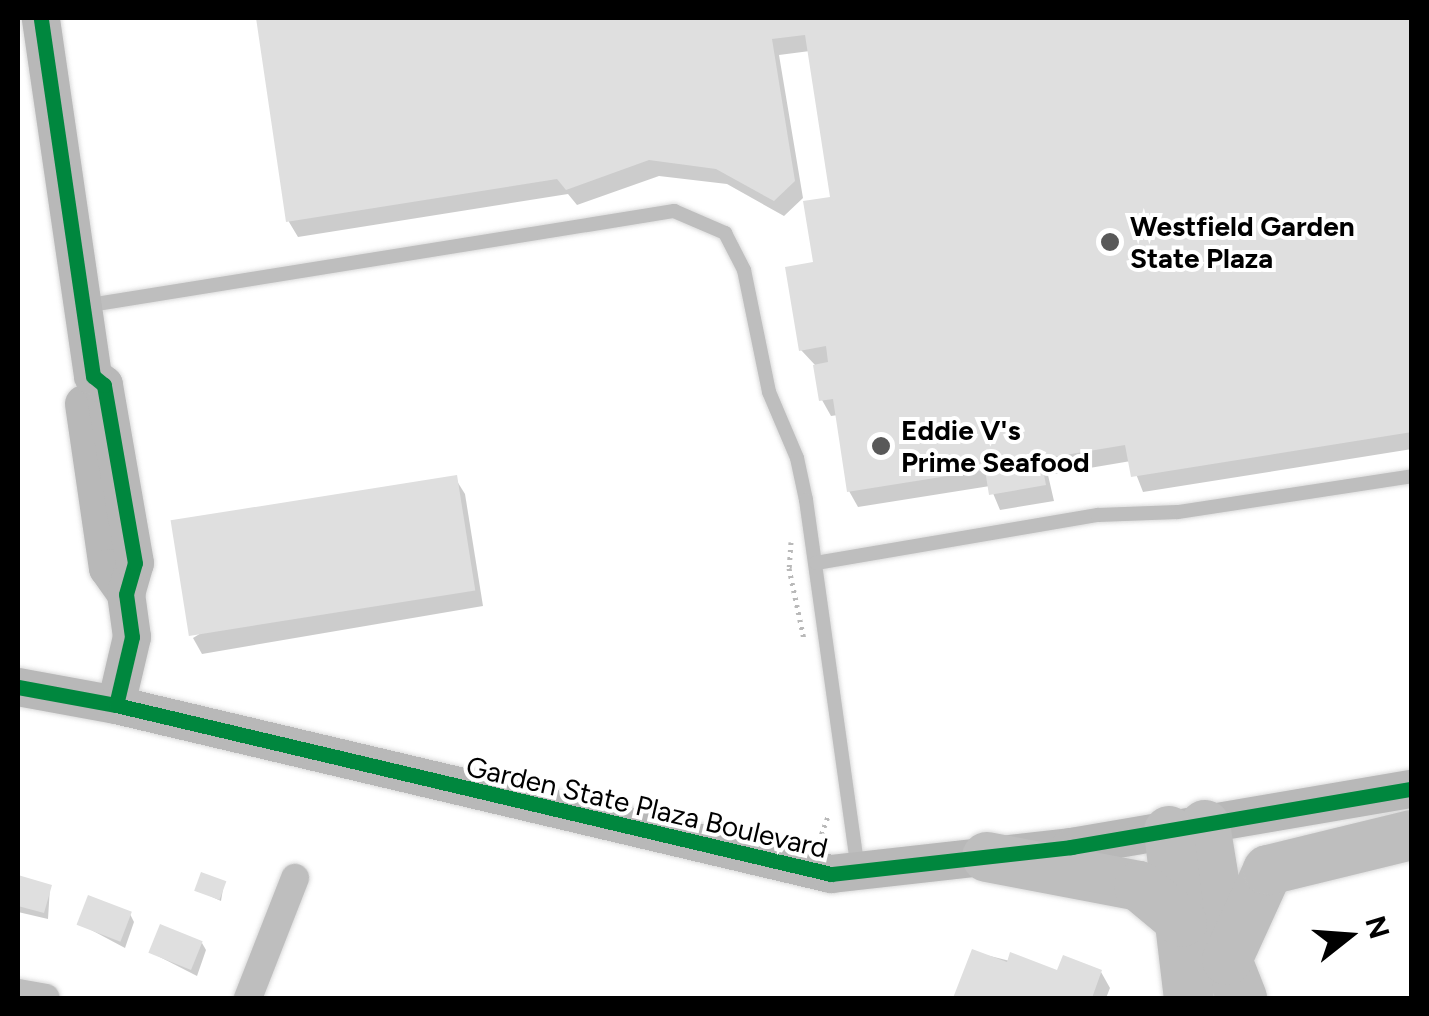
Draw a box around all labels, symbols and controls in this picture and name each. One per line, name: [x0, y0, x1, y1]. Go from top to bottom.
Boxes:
place label: Westfield Garden State Plaza: [1130, 209, 1355, 275]
marker: Westfield Garden State Plaza: [1099, 231, 1121, 253]
place label: Eddie V's Prime Seafood: [901, 413, 1090, 479]
marker: Eddie V's Prime Seafood: [870, 435, 892, 457]
street label: Garden State Plaza Boulevard: [463, 749, 831, 865]
north arrow: [1299, 886, 1399, 986]
text: N: [1358, 912, 1397, 943]

